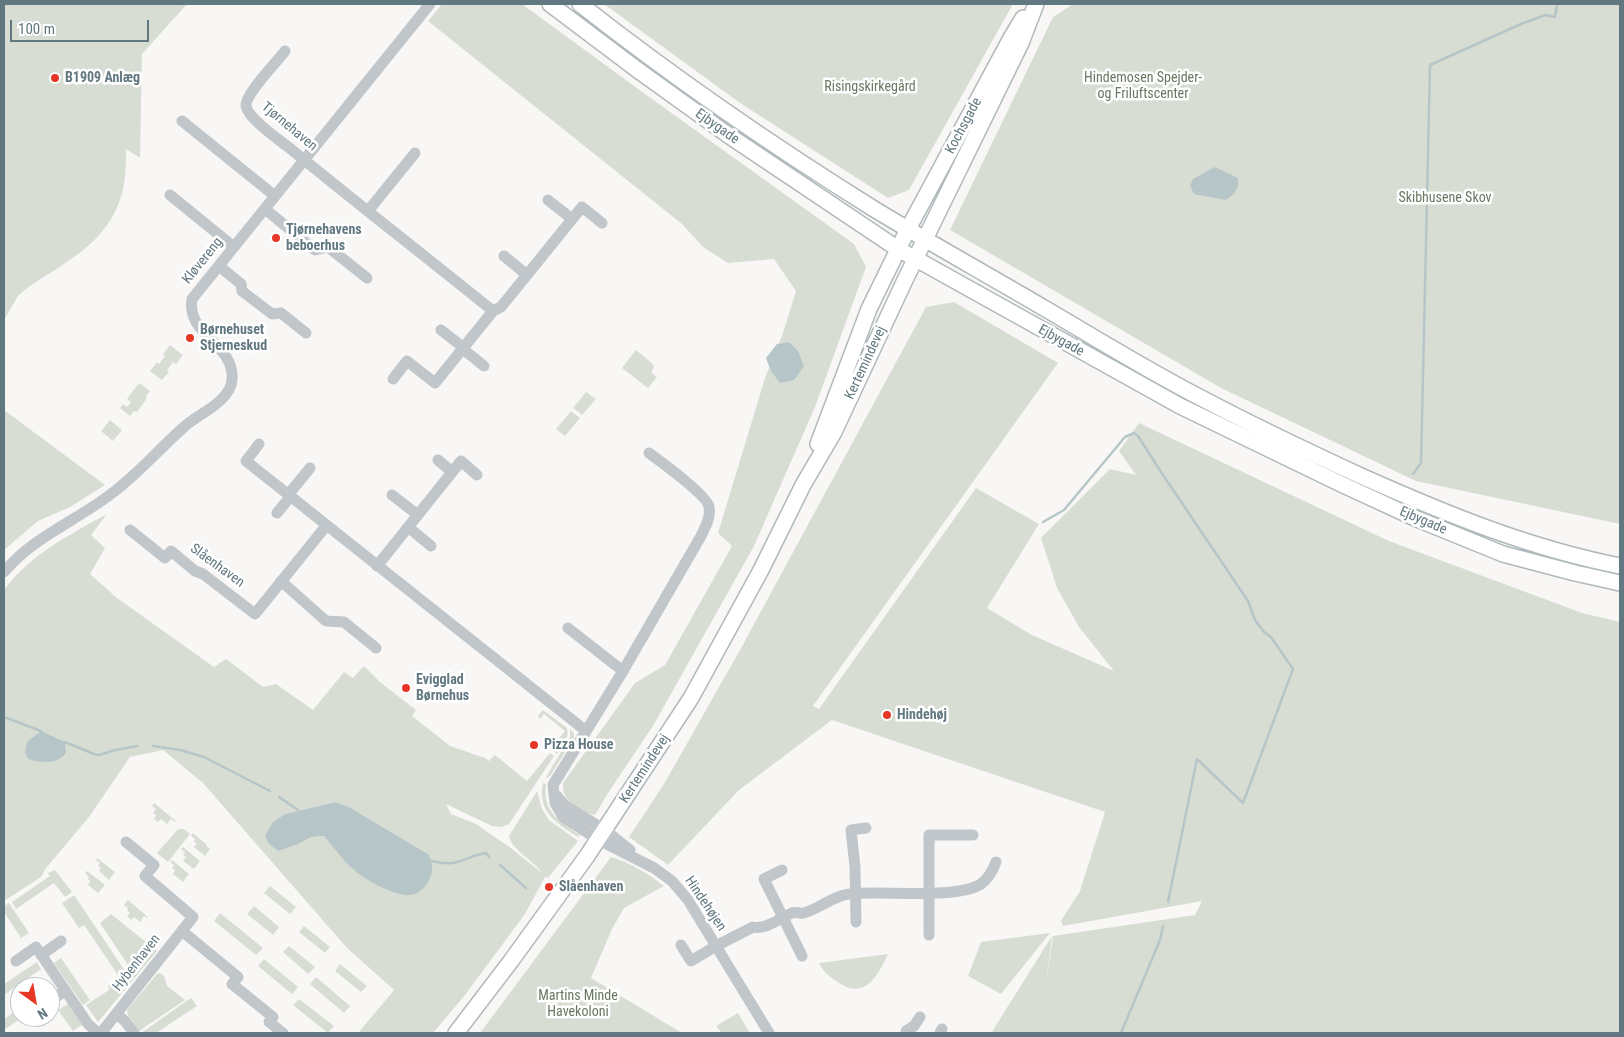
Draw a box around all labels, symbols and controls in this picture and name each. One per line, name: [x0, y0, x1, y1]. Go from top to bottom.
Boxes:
scale bar: [12, 10, 151, 42]
text: 100 m: [18, 20, 55, 38]
place label: B1909 Anlæg: [65, 70, 140, 86]
park label: Hindemosen Spejder- og Friluftscenter: [1084, 70, 1202, 102]
marker: B1909 Anlæg: [49, 72, 61, 84]
park label: Risingskirkegård: [824, 79, 916, 95]
street label: Kochsgade: [942, 95, 986, 157]
street label: Tjørnehaven: [258, 99, 320, 155]
street label: Ejbygade: [692, 106, 742, 148]
park label: Skibhusene Skov: [1398, 190, 1492, 206]
place label: Tjørnehavens beboerhus: [286, 222, 362, 254]
marker: Tjørnehavens beboerhus: [270, 232, 282, 244]
street label: Kløvereng: [179, 234, 227, 288]
place label: Børnehuset Stjerneskud: [200, 322, 267, 354]
street label: Ejbygade: [1035, 322, 1087, 360]
street label: Kertemindevej: [842, 324, 890, 402]
marker: Børnehuset Stjerneskud: [184, 332, 196, 344]
street label: Ejbygade: [1397, 504, 1449, 538]
street label: Slåenhaven: [187, 541, 247, 591]
place label: Evigglad Børnehus: [416, 672, 469, 704]
marker: Evigglad Børnehus: [400, 682, 412, 694]
place label: Hindehøj: [897, 707, 947, 723]
marker: Hindehøj: [881, 709, 893, 721]
street label: Kertemindevej: [616, 731, 674, 807]
place label: Pizza House: [544, 737, 613, 753]
marker: Pizza House: [528, 739, 540, 751]
street label: Hindehøjen: [681, 873, 729, 935]
place label: Slåenhaven: [559, 879, 623, 895]
marker: Slåenhaven: [543, 881, 555, 893]
street label: Hybenhaven: [110, 931, 164, 995]
north arrow: [10, 977, 60, 1027]
park label: Martins Minde Havekoloni: [538, 988, 618, 1020]
text: N: [35, 1005, 50, 1023]

